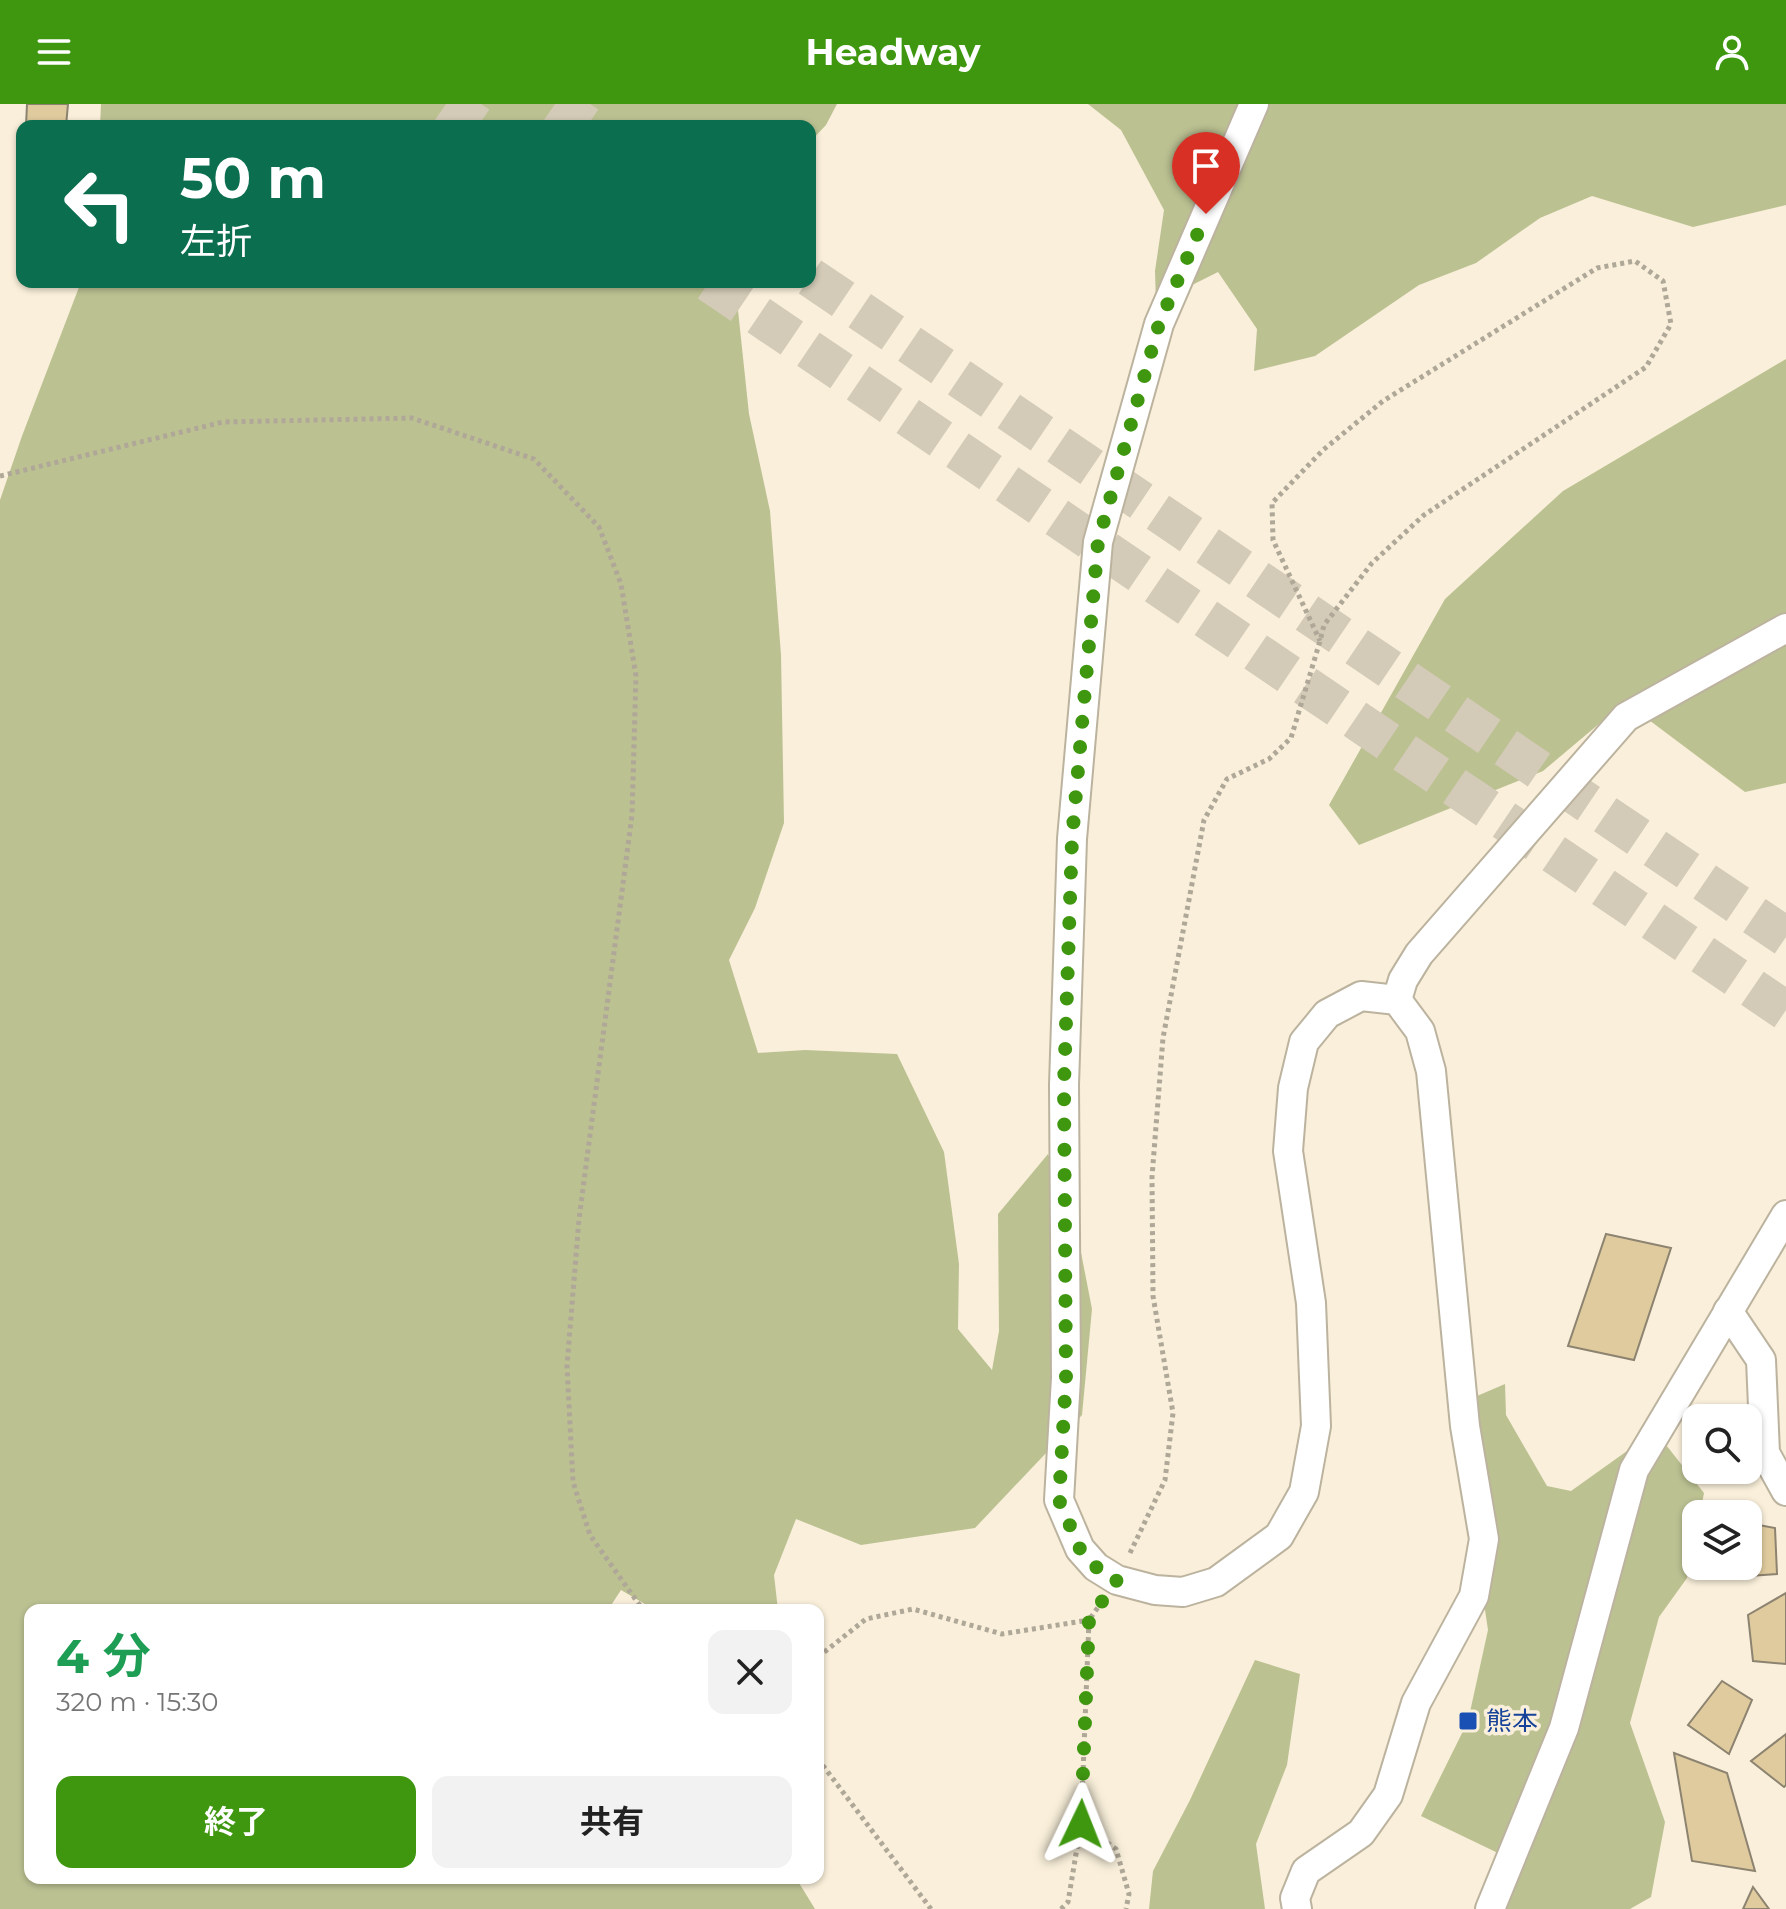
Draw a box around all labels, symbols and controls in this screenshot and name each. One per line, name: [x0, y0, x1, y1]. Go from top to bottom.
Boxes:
icon: menu: [32, 30, 76, 74]
text: Headway: [806, 30, 980, 74]
icon: person: [1710, 30, 1754, 74]
pin: [1172, 132, 1240, 214]
text: 50 m: [180, 144, 326, 212]
icon: arrive: [1184, 144, 1228, 188]
icon: left: [48, 152, 152, 256]
text: 左折: [180, 219, 252, 263]
map controls: [1682, 1404, 1762, 1580]
button: search: [1682, 1404, 1762, 1484]
button: layers: [1682, 1500, 1762, 1580]
text: 4 分: [56, 1627, 151, 1685]
button: close: [708, 1630, 792, 1714]
text: 320 m · 15:30: [56, 1686, 219, 1718]
place label: 熊本: [1486, 1705, 1538, 1737]
marker: 熊本: [1457, 1710, 1479, 1732]
button: 終了: [56, 1776, 416, 1868]
button: 共有: [432, 1776, 792, 1868]
position arrow: [1039, 1782, 1123, 1866]

